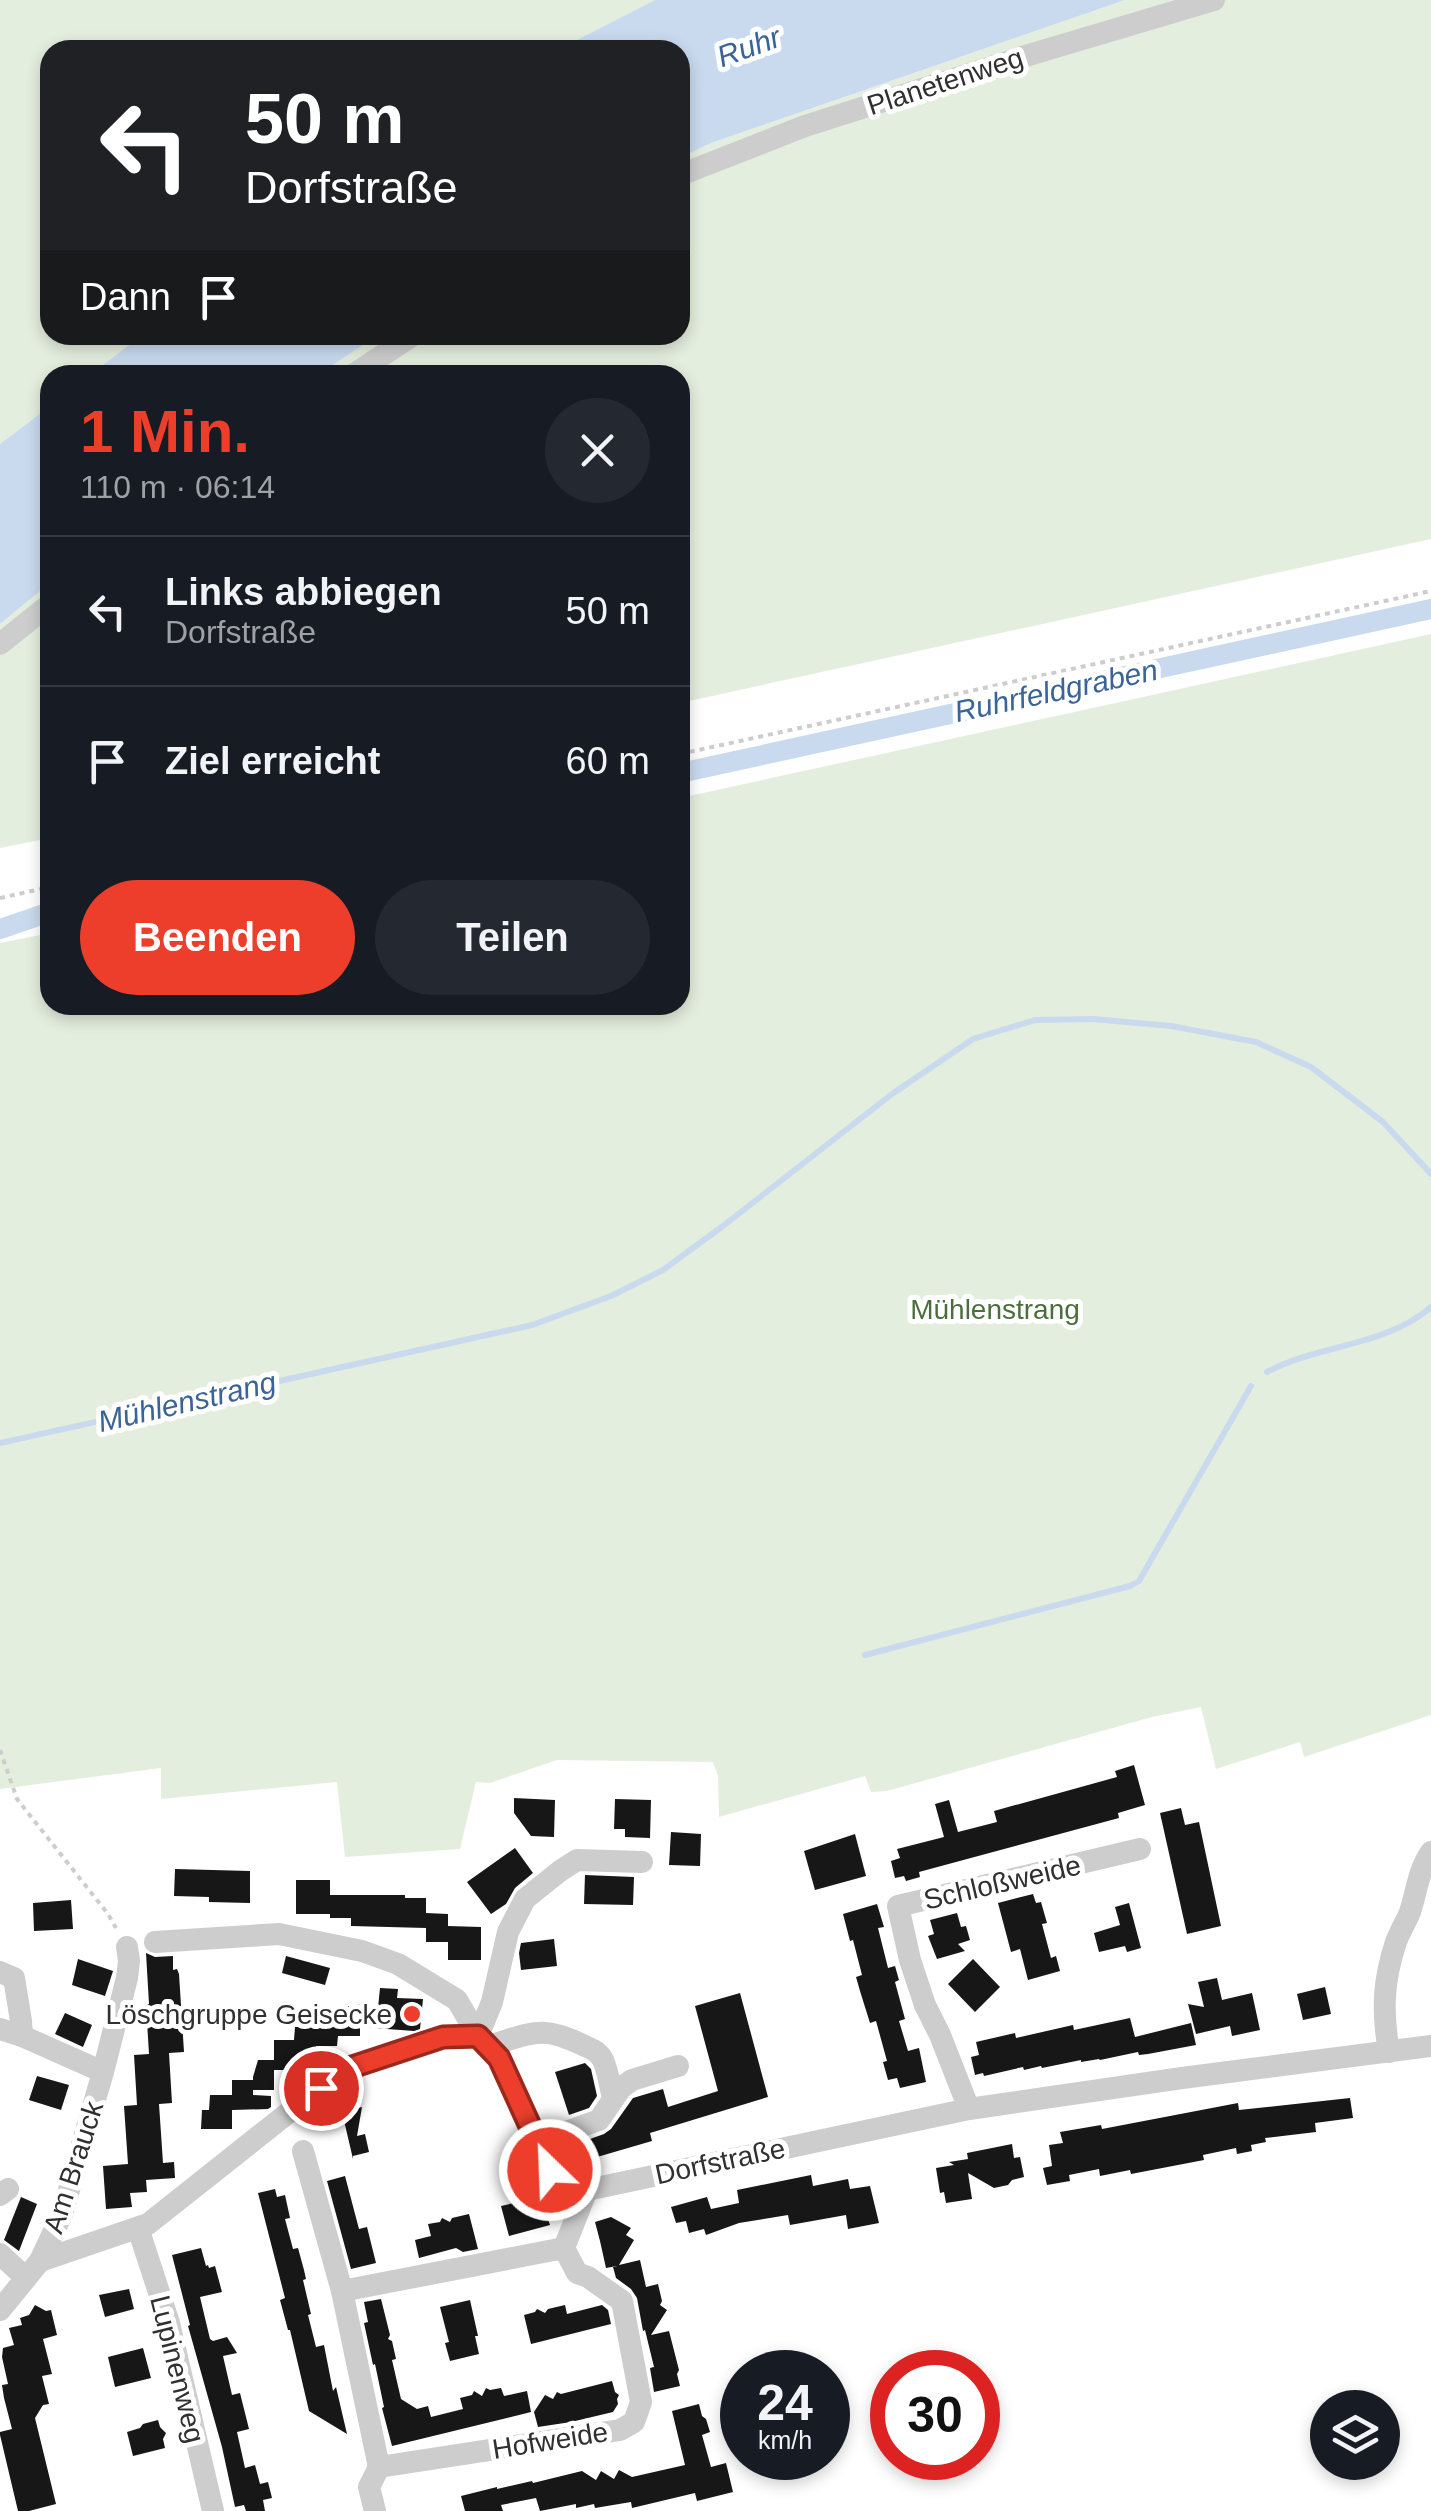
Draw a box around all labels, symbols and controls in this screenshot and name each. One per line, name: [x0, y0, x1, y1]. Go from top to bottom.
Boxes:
water label: Ruhr: [713, 20, 786, 73]
street label: Planetenweg: [863, 42, 1027, 121]
icon: left: [80, 80, 210, 210]
text: 50 m: [245, 80, 405, 158]
text: Dorfstraße: [245, 162, 458, 213]
icon: arrive: [191, 270, 246, 325]
text: Dann: [80, 276, 171, 318]
text: 1 Min.: [80, 398, 250, 465]
button: close: [545, 398, 650, 503]
text: 110 m · 06:14: [80, 469, 275, 505]
text: Links abbiegen: [165, 571, 442, 613]
icon: left: [80, 584, 135, 639]
text: 50 m: [566, 590, 650, 632]
text: Dorfstraße: [165, 614, 316, 650]
water label: Ruhrfeldgraben: [951, 653, 1160, 728]
icon: arrive: [80, 734, 135, 789]
text: Ziel erreicht: [165, 740, 380, 782]
text: 60 m: [566, 740, 650, 782]
button: Beenden: [80, 880, 355, 995]
button: Teilen: [375, 880, 650, 995]
park label: Mühlenstrang: [910, 1294, 1080, 1325]
water label: Mühlenstrang: [95, 1365, 279, 1438]
street label: Schloßweide: [921, 1849, 1084, 1916]
place label: Löschgruppe Geisecke: [106, 1999, 392, 2030]
marker: Löschgruppe Geisecke: [401, 2003, 423, 2025]
pin: [279, 2046, 364, 2131]
icon: arrive: [294, 2061, 349, 2116]
street label: Am Brauck: [38, 2096, 110, 2237]
position arrow: [498, 2118, 602, 2222]
street label: Dorfstraße: [652, 2133, 788, 2190]
street label: Lupinenweg: [144, 2292, 211, 2446]
speed limit sign: 30: [870, 2350, 1000, 2480]
text: 24: [757, 2375, 813, 2431]
map controls: [1310, 2390, 1400, 2480]
button: layers: [1310, 2390, 1400, 2480]
street label: Hofweide: [490, 2416, 610, 2465]
text: km/h: [758, 2426, 812, 2454]

